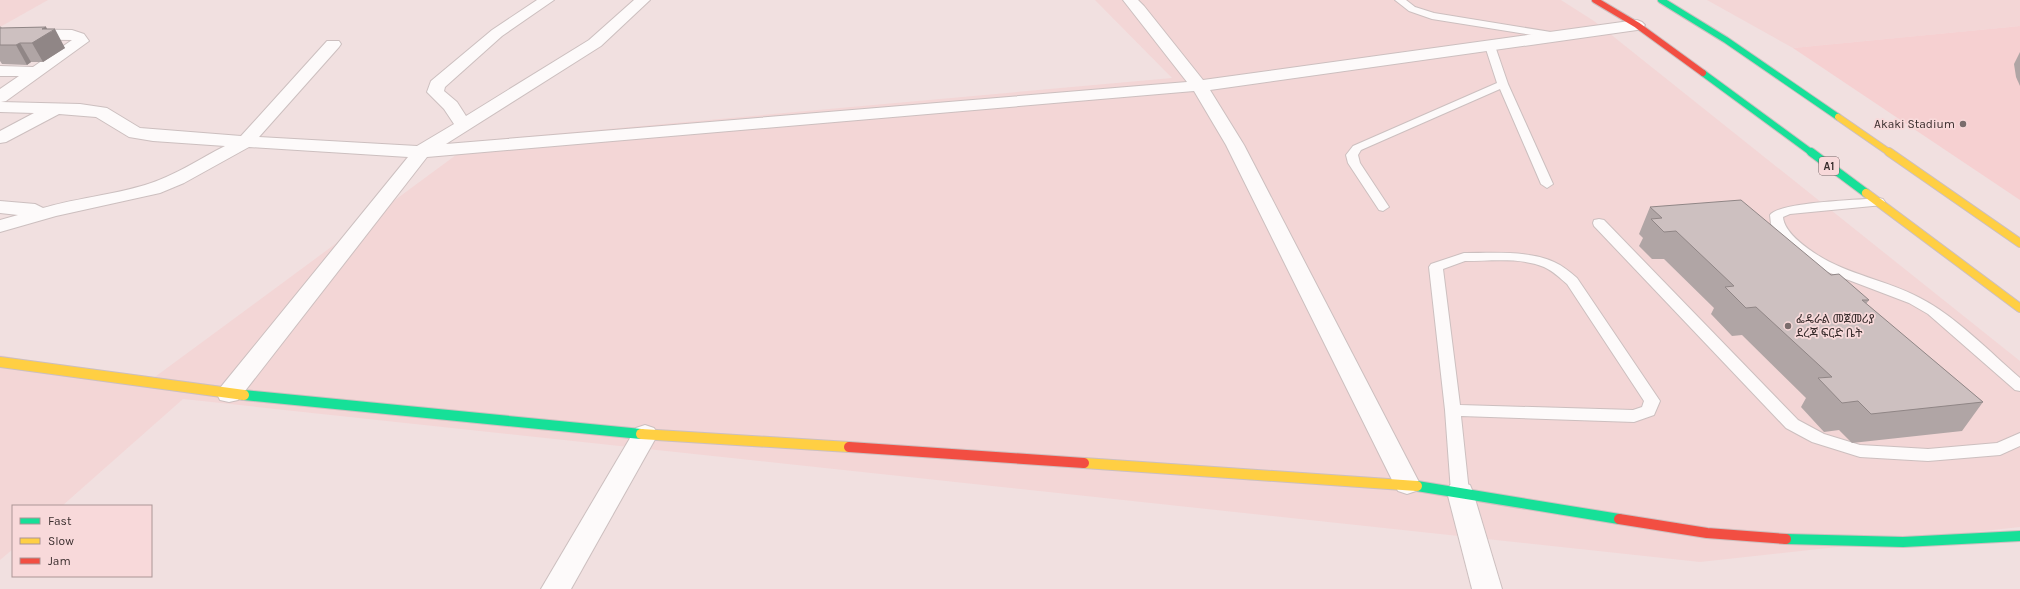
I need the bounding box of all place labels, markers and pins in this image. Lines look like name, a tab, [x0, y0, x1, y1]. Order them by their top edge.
place label: Akaki Stadium	[1874, 117, 1955, 131]
marker: Akaki Stadium	[1958, 119, 1968, 129]
place label: ፌዴራል መጀመሪያ ደረጃ ፍርድ ቤት	[1796, 312, 1875, 340]
marker: ፌዴራል መጀመሪያ ደረጃ ፍርድ ቤት	[1783, 321, 1793, 331]

